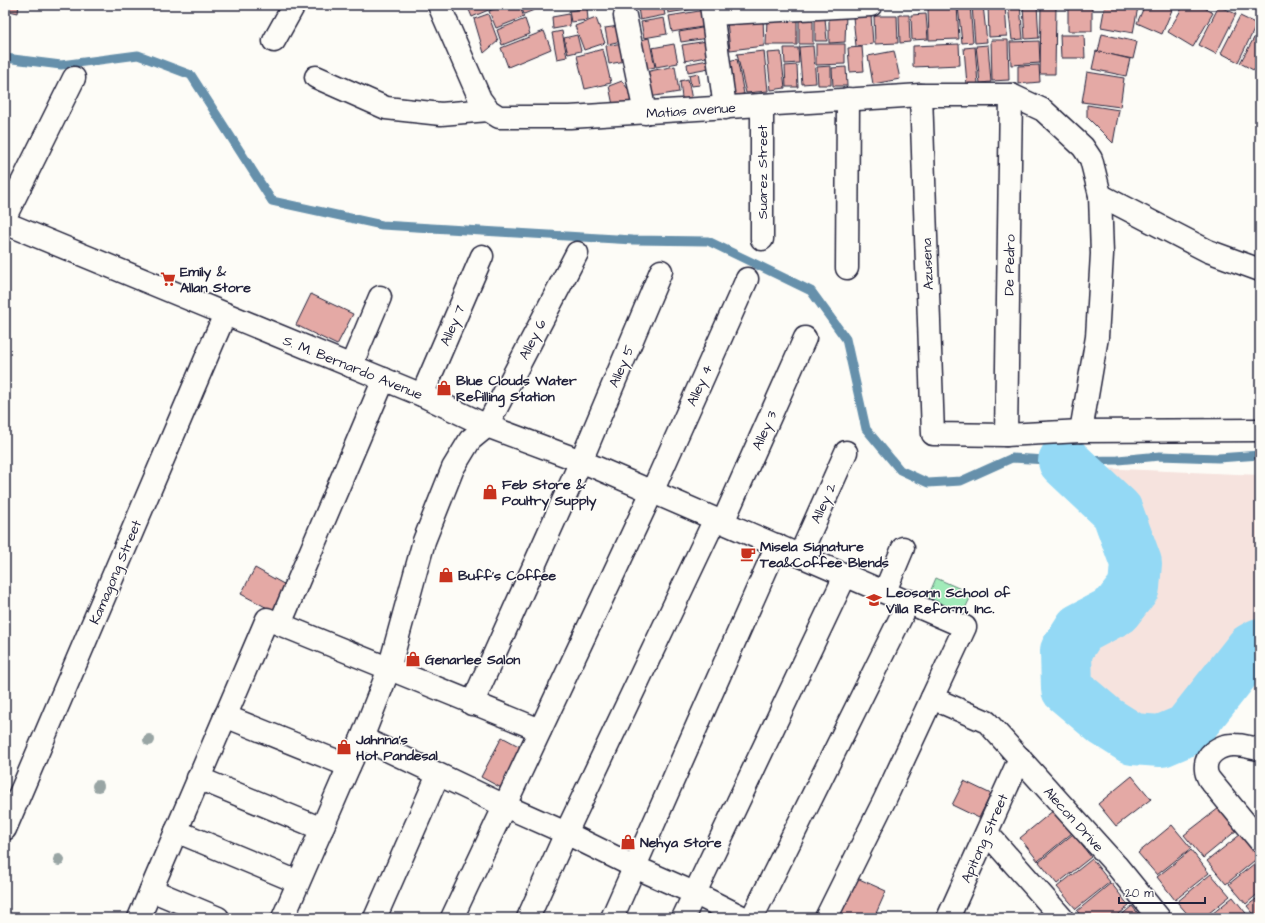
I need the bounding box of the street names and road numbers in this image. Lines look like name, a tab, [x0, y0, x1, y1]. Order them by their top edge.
street label: Matias avenue	[646, 98, 737, 124]
street label: Suarez Street	[753, 125, 773, 219]
street label: De Pedro	[999, 234, 1021, 296]
street label: Azusena	[917, 238, 939, 290]
street label: Alley 7	[435, 301, 471, 349]
street label: Alley 6	[514, 316, 552, 363]
street label: S. M. Bernardo Avenue	[280, 331, 426, 405]
street label: Alley 5	[604, 342, 640, 391]
street label: Alley 4	[682, 361, 718, 409]
street label: Alley 3	[747, 407, 782, 453]
street label: Alley 2	[806, 480, 842, 527]
street label: Kamagong Street	[85, 517, 147, 628]
street label: Alecon Drive	[1038, 783, 1108, 857]
street label: Apitong Street	[956, 790, 1014, 886]

